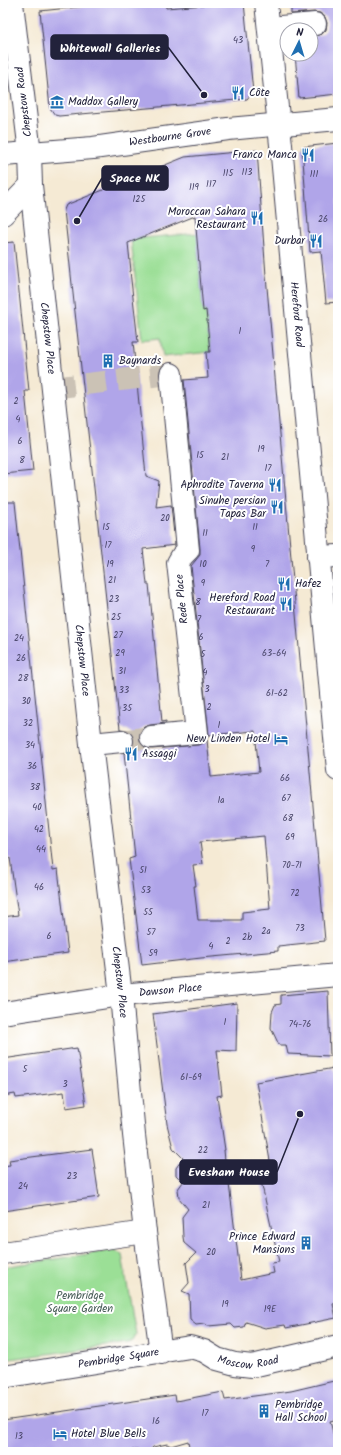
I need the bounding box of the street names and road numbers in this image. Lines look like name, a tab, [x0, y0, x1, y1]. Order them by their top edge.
street label: Chepstow Road	[11, 65, 37, 138]
street label: Westbourne Grove	[128, 122, 212, 152]
street label: Hereford Road	[285, 281, 308, 349]
street label: Chepstow Place	[35, 301, 60, 375]
street label: Rede Place	[170, 573, 194, 625]
street label: Chepstow Place	[69, 623, 95, 697]
street label: Chepstow Place	[106, 945, 132, 1019]
street label: Dawson Place	[138, 979, 203, 1002]
street label: Pembridge Square	[77, 1343, 160, 1374]
street label: Moscow Road	[215, 1351, 281, 1375]

